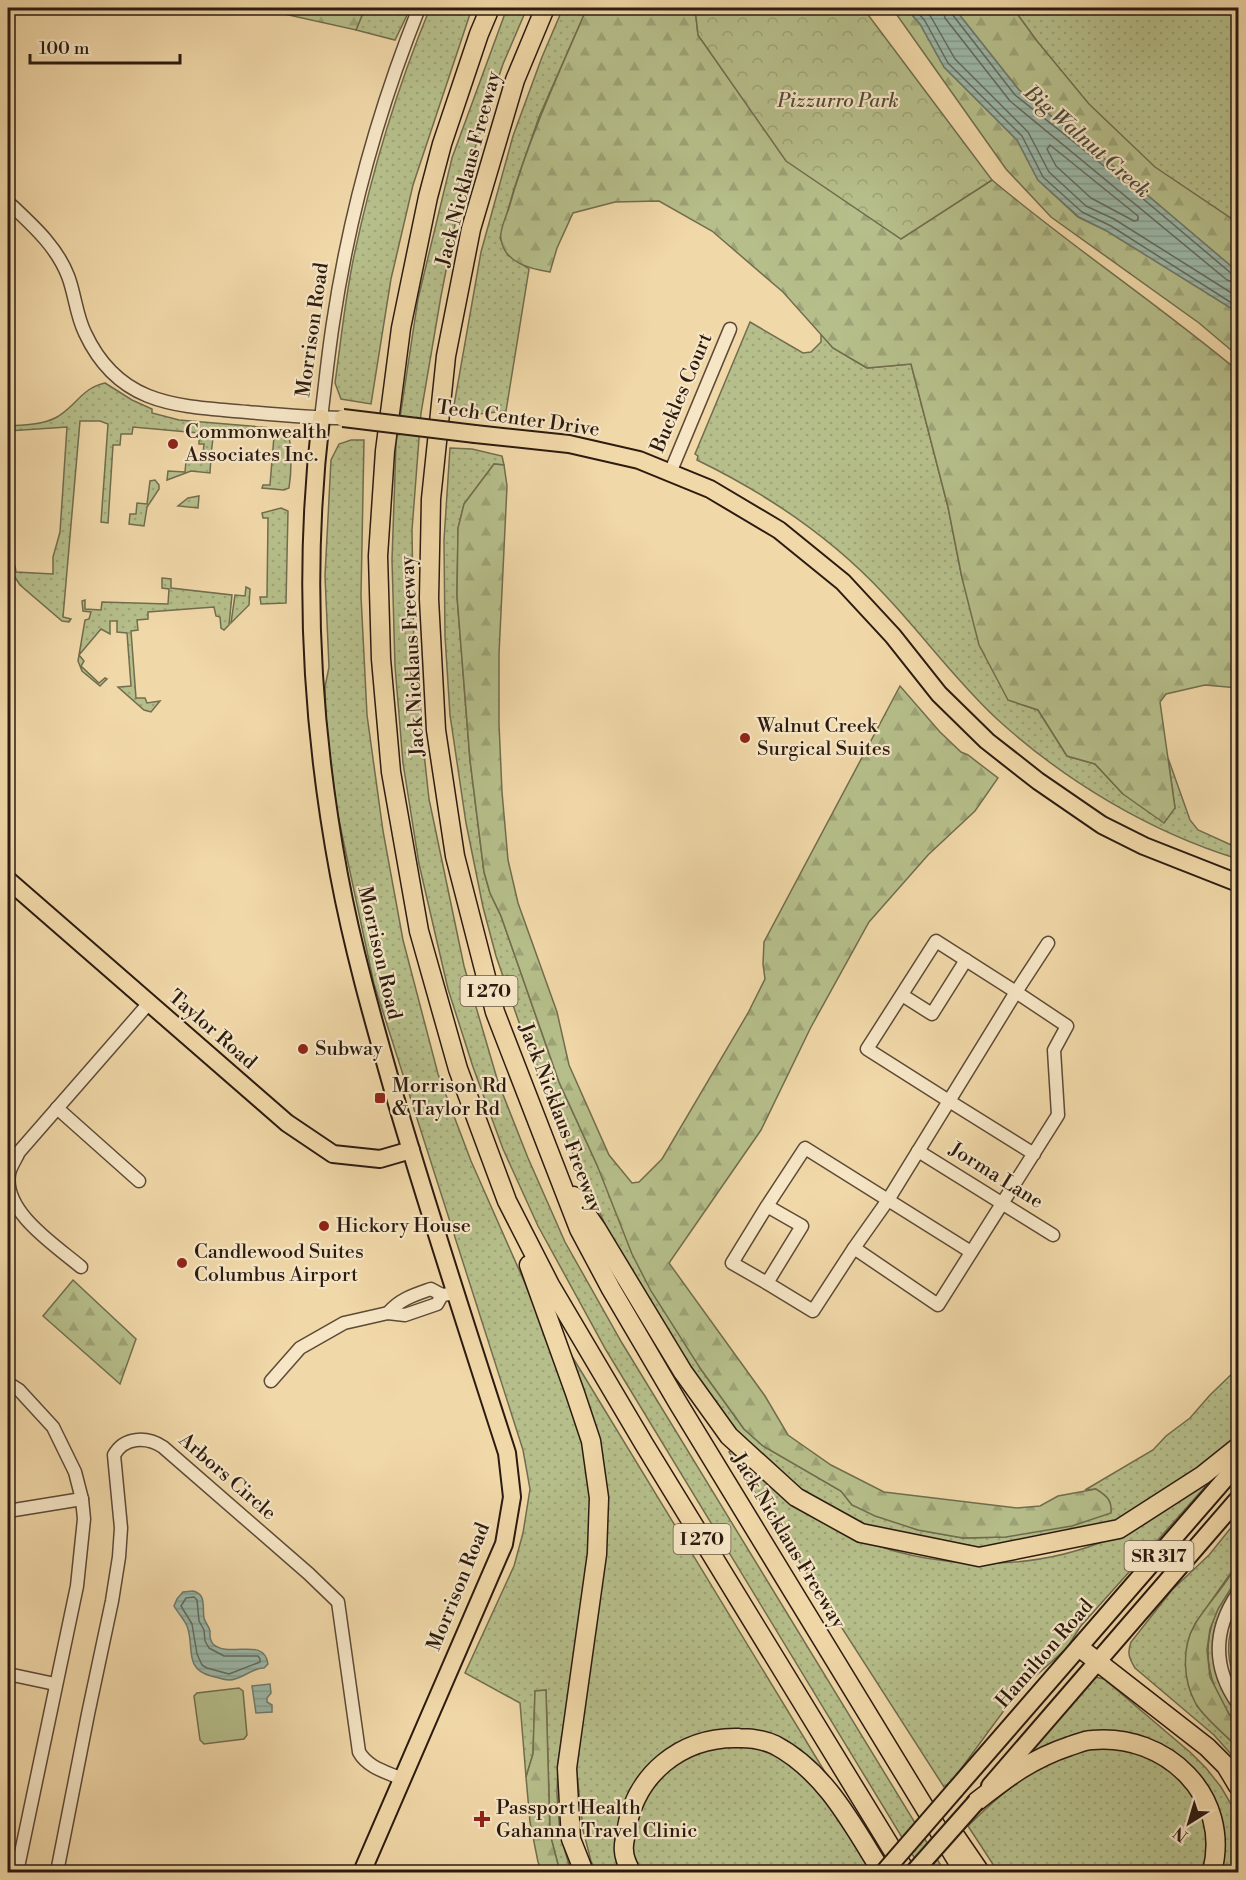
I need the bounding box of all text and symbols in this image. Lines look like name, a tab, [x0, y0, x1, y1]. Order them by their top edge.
scale bar	[30, 27, 180, 65]
text: 100 m	[39, 37, 90, 60]
street label: Jack Nicklaus Freeway	[431, 69, 507, 270]
water label: Big Walnut Creek	[1018, 79, 1156, 204]
park label: Pizzurro Park	[776, 89, 899, 114]
street label: Morrison Road	[291, 260, 335, 399]
street label: Buckles Court	[645, 329, 718, 458]
street label: Tech Center Drive	[435, 395, 601, 443]
place label: Commonwealth Associates Inc.	[184, 420, 327, 468]
marker: Commonwealth Associates Inc.	[166, 437, 180, 451]
street label: Jack Nicklaus Freeway	[395, 555, 431, 758]
place label: Walnut Creek Surgical Suites	[756, 714, 891, 762]
marker: Walnut Creek Surgical Suites	[738, 731, 752, 745]
street label: Morrison Road	[352, 884, 407, 1023]
road number: I 270	[460, 976, 518, 1006]
street label: Taylor Road	[163, 985, 262, 1076]
street label: Jack Nicklaus Freeway	[512, 1019, 608, 1216]
place label: Subway	[315, 1037, 383, 1062]
marker: Subway	[296, 1042, 310, 1056]
place label: Morrison Rd & Taylor Rd	[392, 1074, 507, 1122]
marker: Morrison Rd & Taylor Rd	[373, 1091, 387, 1105]
street label: Jorma Lane	[944, 1137, 1048, 1215]
place label: Hickory House	[336, 1214, 471, 1239]
marker: Hickory House	[317, 1219, 331, 1233]
place label: Candlewood Suites Columbus Airport	[194, 1240, 364, 1288]
marker: Candlewood Suites Columbus Airport	[175, 1256, 189, 1270]
street label: Arbors Circle	[172, 1427, 281, 1526]
street label: Jack Nicklaus Freeway	[725, 1448, 851, 1634]
street label: Morrison Road	[422, 1519, 496, 1655]
road number: I 270	[674, 1524, 730, 1554]
road number: SR 317	[1124, 1541, 1194, 1571]
street label: Hamilton Road	[991, 1594, 1100, 1714]
north arrow	[1159, 1793, 1219, 1853]
place label: Passport Health Gahanna Travel Clinic	[496, 1796, 697, 1844]
marker: Passport Health Gahanna Travel Clinic	[473, 1810, 491, 1828]
text: N	[1169, 1822, 1192, 1846]

